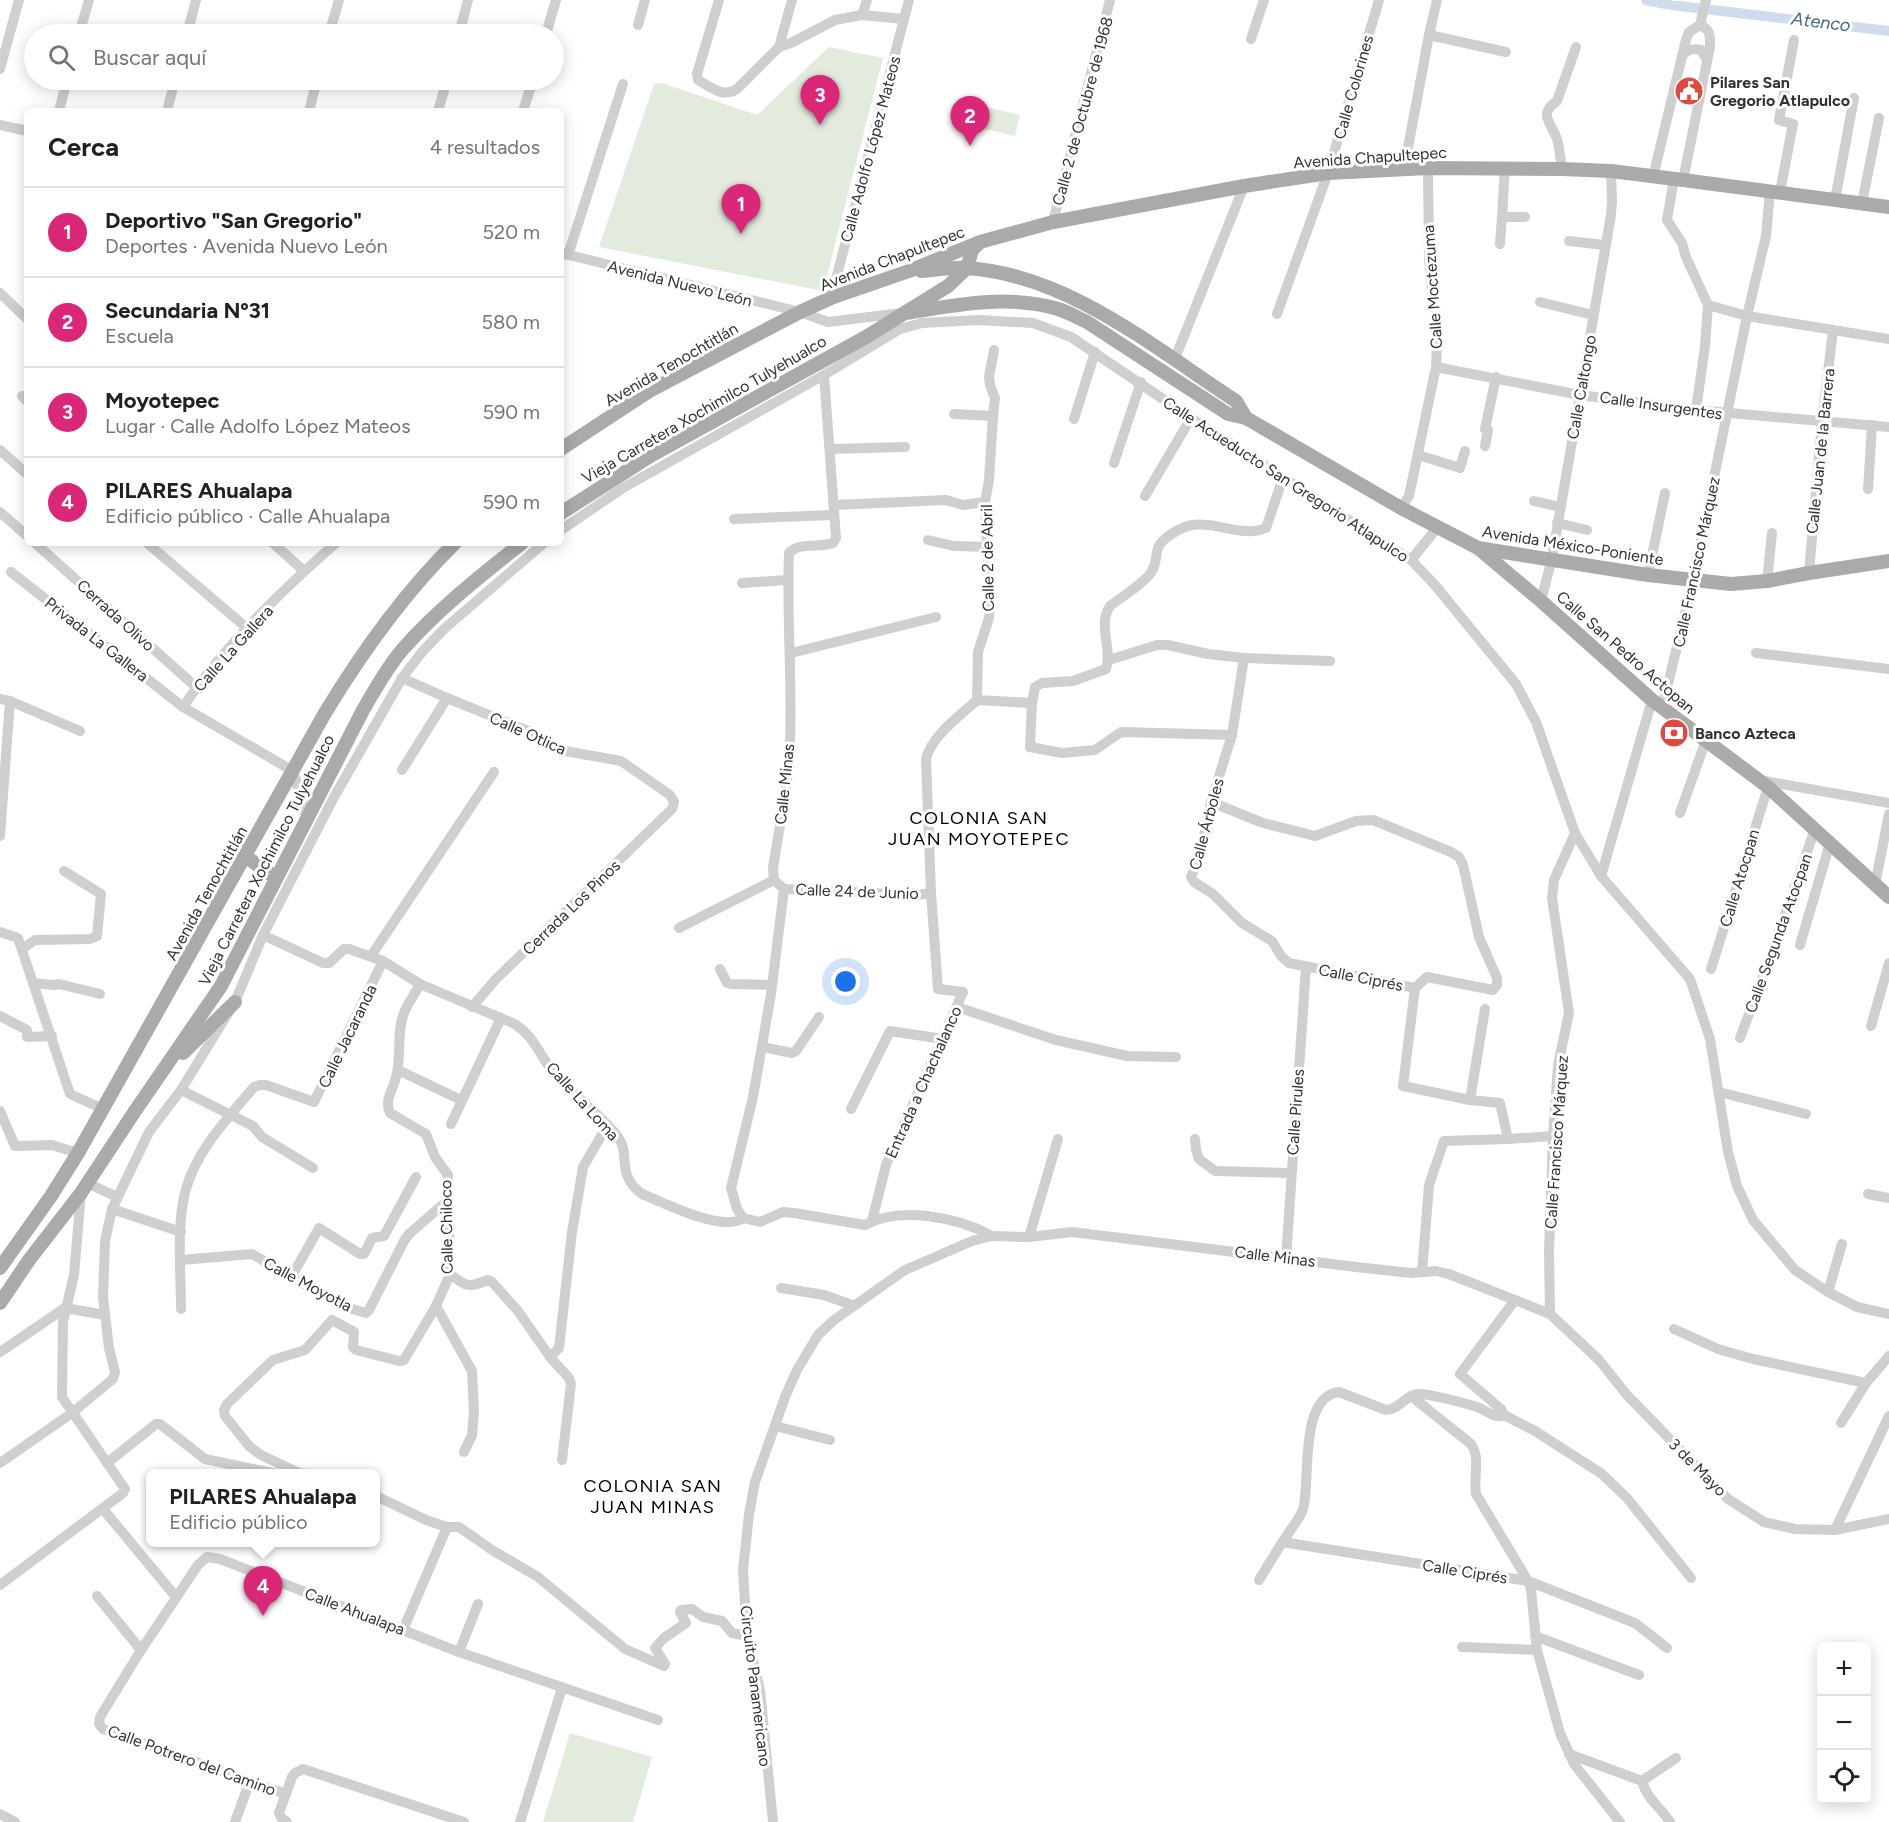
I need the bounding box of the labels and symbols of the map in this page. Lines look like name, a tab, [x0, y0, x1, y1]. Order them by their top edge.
water label: Atenco	[1789, 7, 1852, 37]
street label: Calle 2 de Octubre de 1968	[1048, 15, 1117, 208]
street label: Calle Colorines	[1330, 33, 1377, 141]
street label: Calle Adolfo López Mateos	[836, 54, 905, 244]
place label: Pilares San Gregorio Atlapulco	[1710, 73, 1850, 110]
public building icon: Pilares San Gregorio Atlapulco	[1673, 75, 1705, 107]
pin: 3	[800, 76, 840, 125]
pin: 2	[950, 96, 990, 146]
street label: Avenida Chapultepec	[1293, 143, 1448, 172]
pin: 1	[722, 184, 760, 234]
street label: Avenida Chapultepec	[817, 222, 968, 295]
street label: Calle Moctezuma	[1419, 224, 1446, 350]
street label: Avenida Nuevo León	[606, 256, 754, 311]
street label: Avenida Tenochtitlán	[601, 319, 741, 410]
street label: Vieja Carretera Xochimilco Tulyehualco	[579, 331, 830, 487]
street label: Calle Caltongo	[1563, 333, 1600, 441]
street label: Calle Juan de la Barrera	[1802, 367, 1839, 535]
street label: Calle Insurgentes	[1598, 387, 1724, 424]
street label: Calle Acueducto San Gregorio Atlapulco	[1159, 393, 1412, 566]
street label: Calle Francisco Márquez	[1669, 475, 1724, 649]
street label: Calle 2 de Abril	[977, 504, 998, 612]
street label: Avenida México-Poniente	[1481, 522, 1665, 569]
street label: Cerrada Olivo	[73, 576, 158, 655]
street label: Calle San Pedro Actopan	[1553, 587, 1699, 718]
street label: Privada La Gallera	[41, 593, 152, 686]
street label: Calle La Gallera	[190, 601, 277, 695]
street label: Calle Otlica	[487, 708, 569, 759]
bank icon: Banco Azteca	[1658, 717, 1690, 749]
place label: Banco Azteca	[1695, 724, 1796, 743]
street label: Vieja Carretera Xochimilco Tulyehualco	[195, 732, 338, 989]
street label: Calle Minas	[771, 743, 798, 825]
street label: Calle Árboles	[1185, 776, 1228, 872]
district label: COLONIA SAN JUAN MOYOTEPEC	[888, 807, 1070, 850]
street label: Avenida Tenochtitlán	[162, 823, 251, 964]
street label: Calle Atocpan	[1716, 827, 1763, 929]
street label: Calle Segunda Atocpan	[1741, 851, 1816, 1015]
street label: Cerrada Los Pinos	[519, 856, 624, 959]
street label: Calle 24 de Junio	[795, 880, 919, 903]
street label: Calle Ciprés	[1317, 960, 1405, 995]
your location	[831, 967, 860, 996]
street label: Calle Jacaranda	[314, 981, 381, 1091]
street label: Entrada a Chachalanco	[881, 1003, 966, 1161]
street label: Calle Francisco Márquez	[1541, 1054, 1572, 1230]
street label: Calle La Loma	[542, 1058, 623, 1145]
street label: Calle Pirules	[1283, 1068, 1308, 1156]
street label: Calle Chiloco	[436, 1180, 457, 1274]
street label: Calle Minas	[1233, 1242, 1316, 1271]
street label: Calle Moyotla	[260, 1253, 355, 1316]
street label: 3 de Mayo	[1665, 1435, 1730, 1500]
district label: COLONIA SAN JUAN MINAS	[583, 1475, 723, 1518]
street label: Calle Ciprés	[1421, 1555, 1509, 1588]
pin: 4	[244, 1566, 282, 1616]
street label: Calle Ahualapa	[302, 1584, 408, 1639]
street label: Circuito Panamericano	[736, 1604, 775, 1768]
street label: Calle Potrero del Camino	[105, 1721, 278, 1800]

